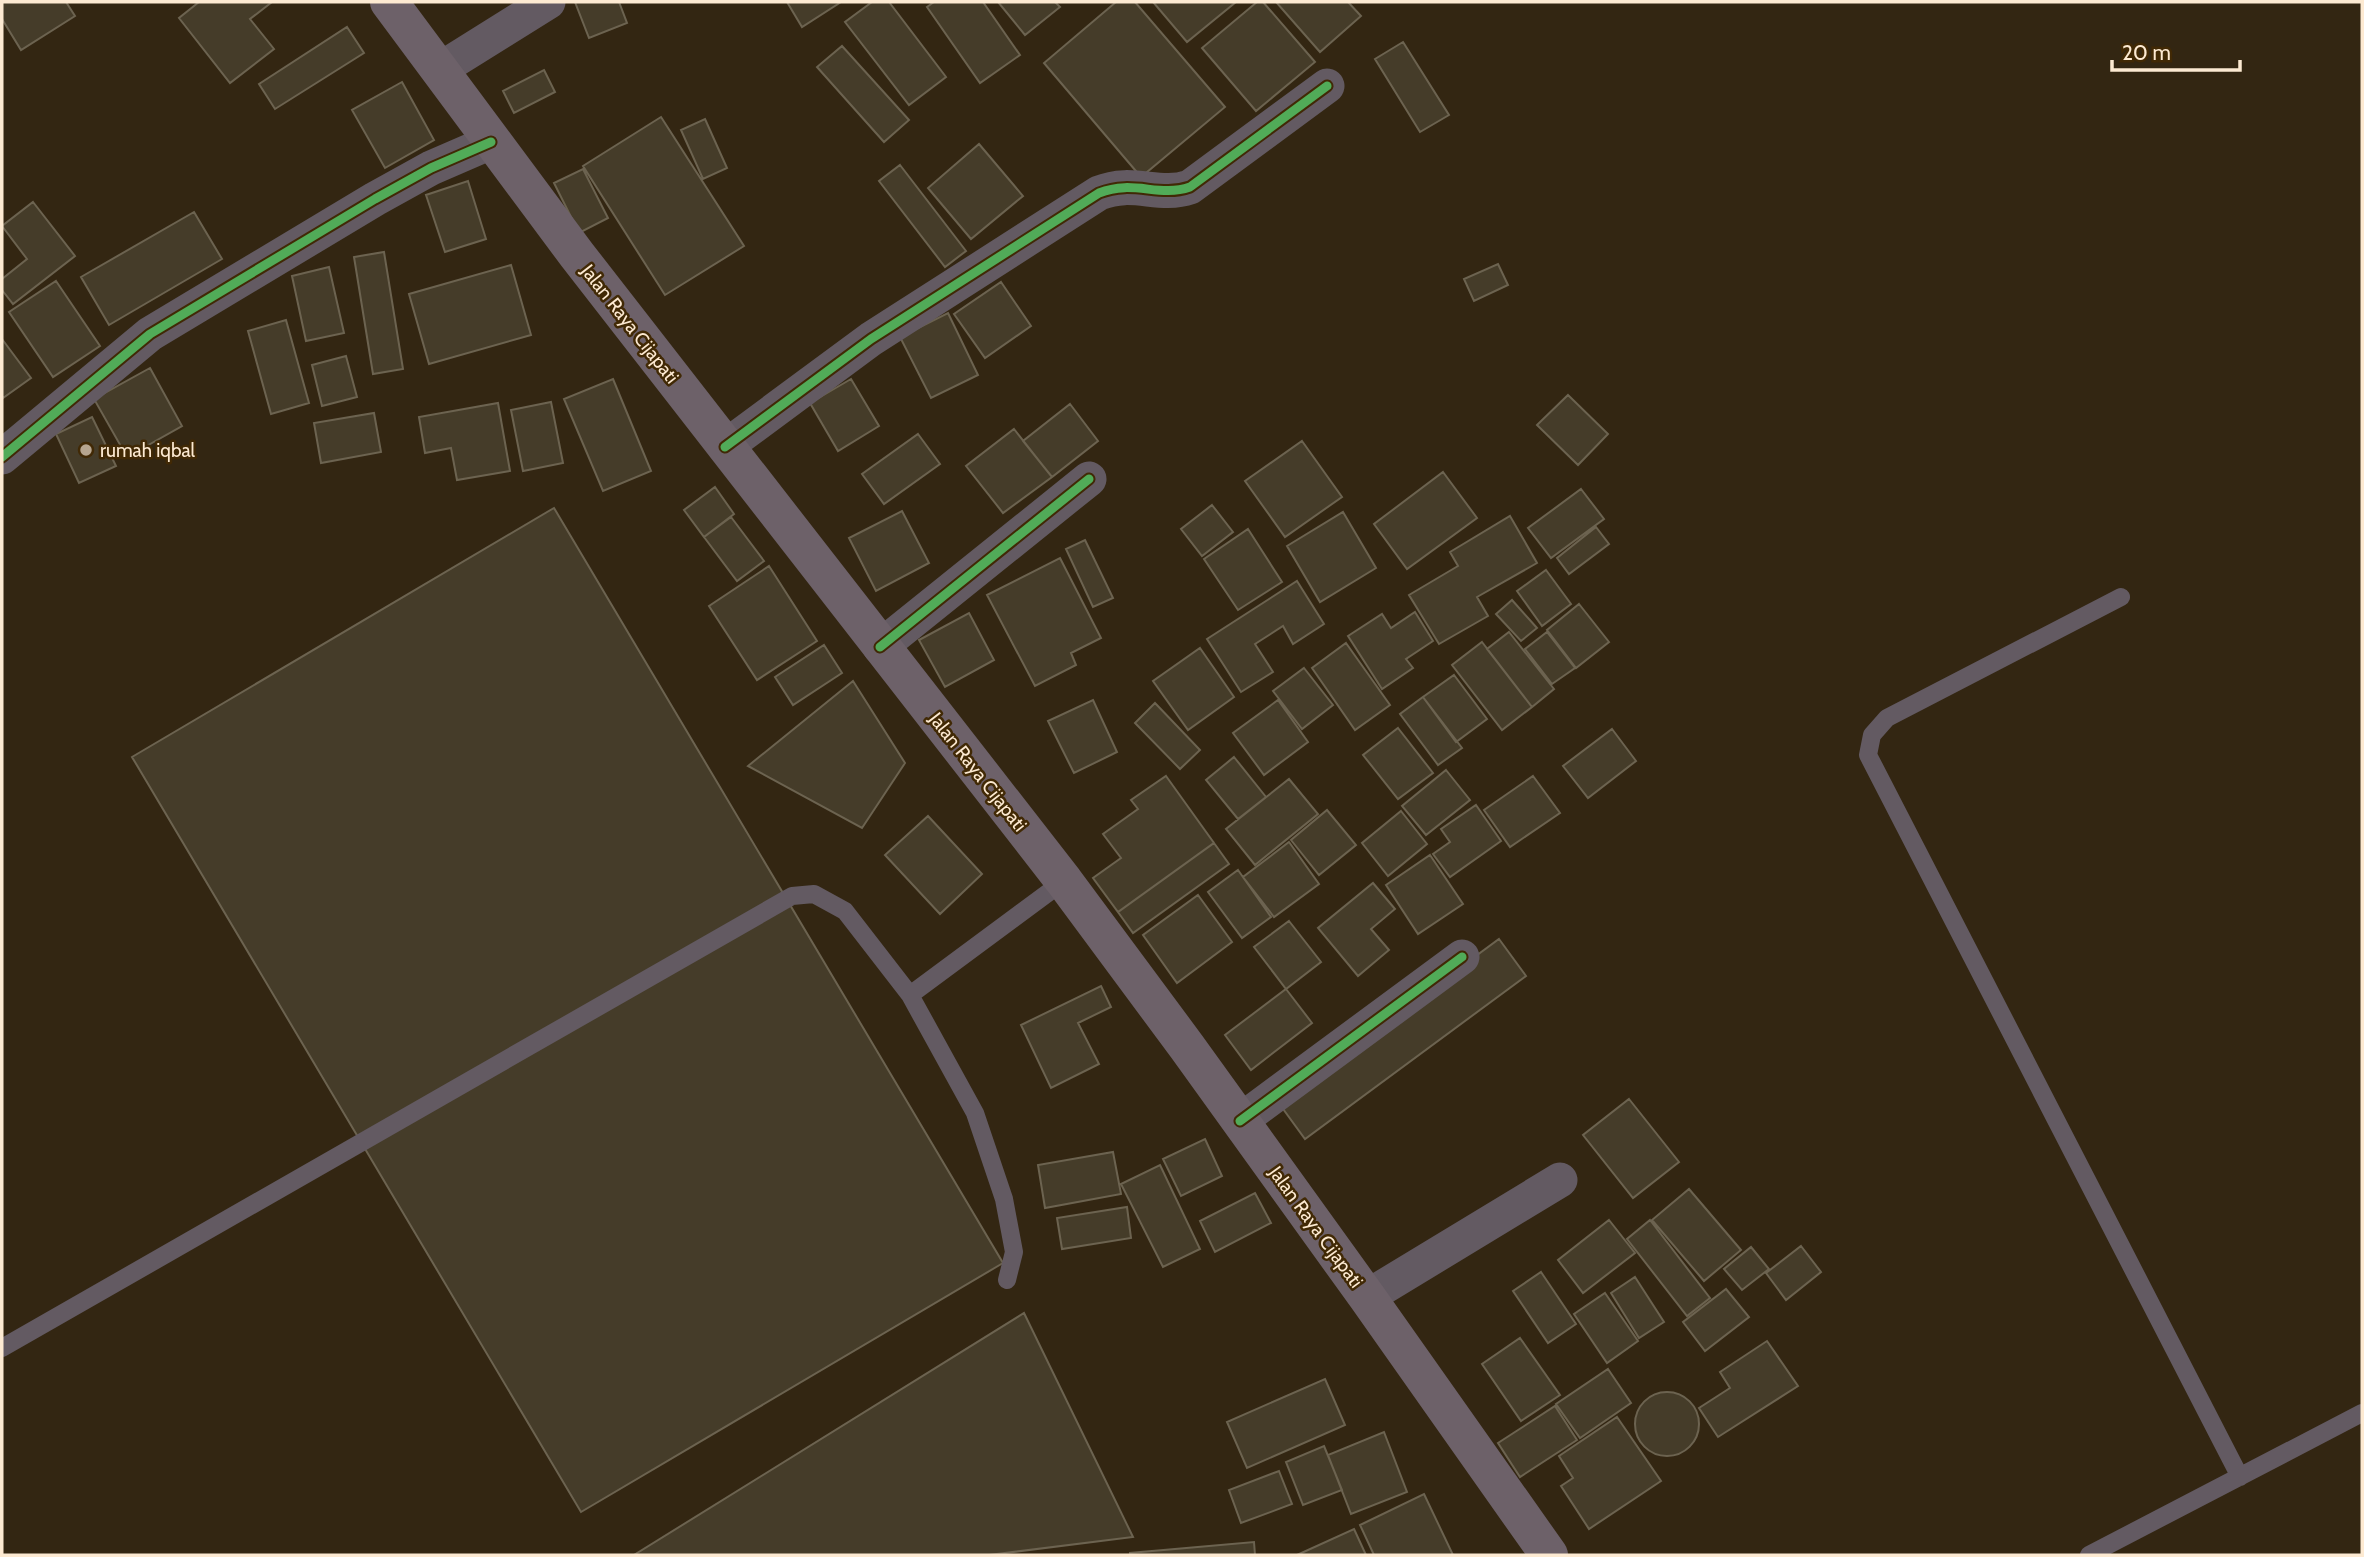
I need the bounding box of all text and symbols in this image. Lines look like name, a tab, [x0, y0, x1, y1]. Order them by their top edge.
scale bar	[2112, 28, 2240, 72]
text: 20 m	[2122, 40, 2171, 65]
street label: Jalan Raya Cijapati	[576, 259, 684, 388]
place label: rumah iqbal	[100, 439, 196, 462]
marker: rumah iqbal	[78, 442, 94, 458]
street label: Jalan Raya Cijapati	[924, 707, 1032, 836]
street label: Jalan Raya Cijapati	[1264, 1161, 1368, 1292]

